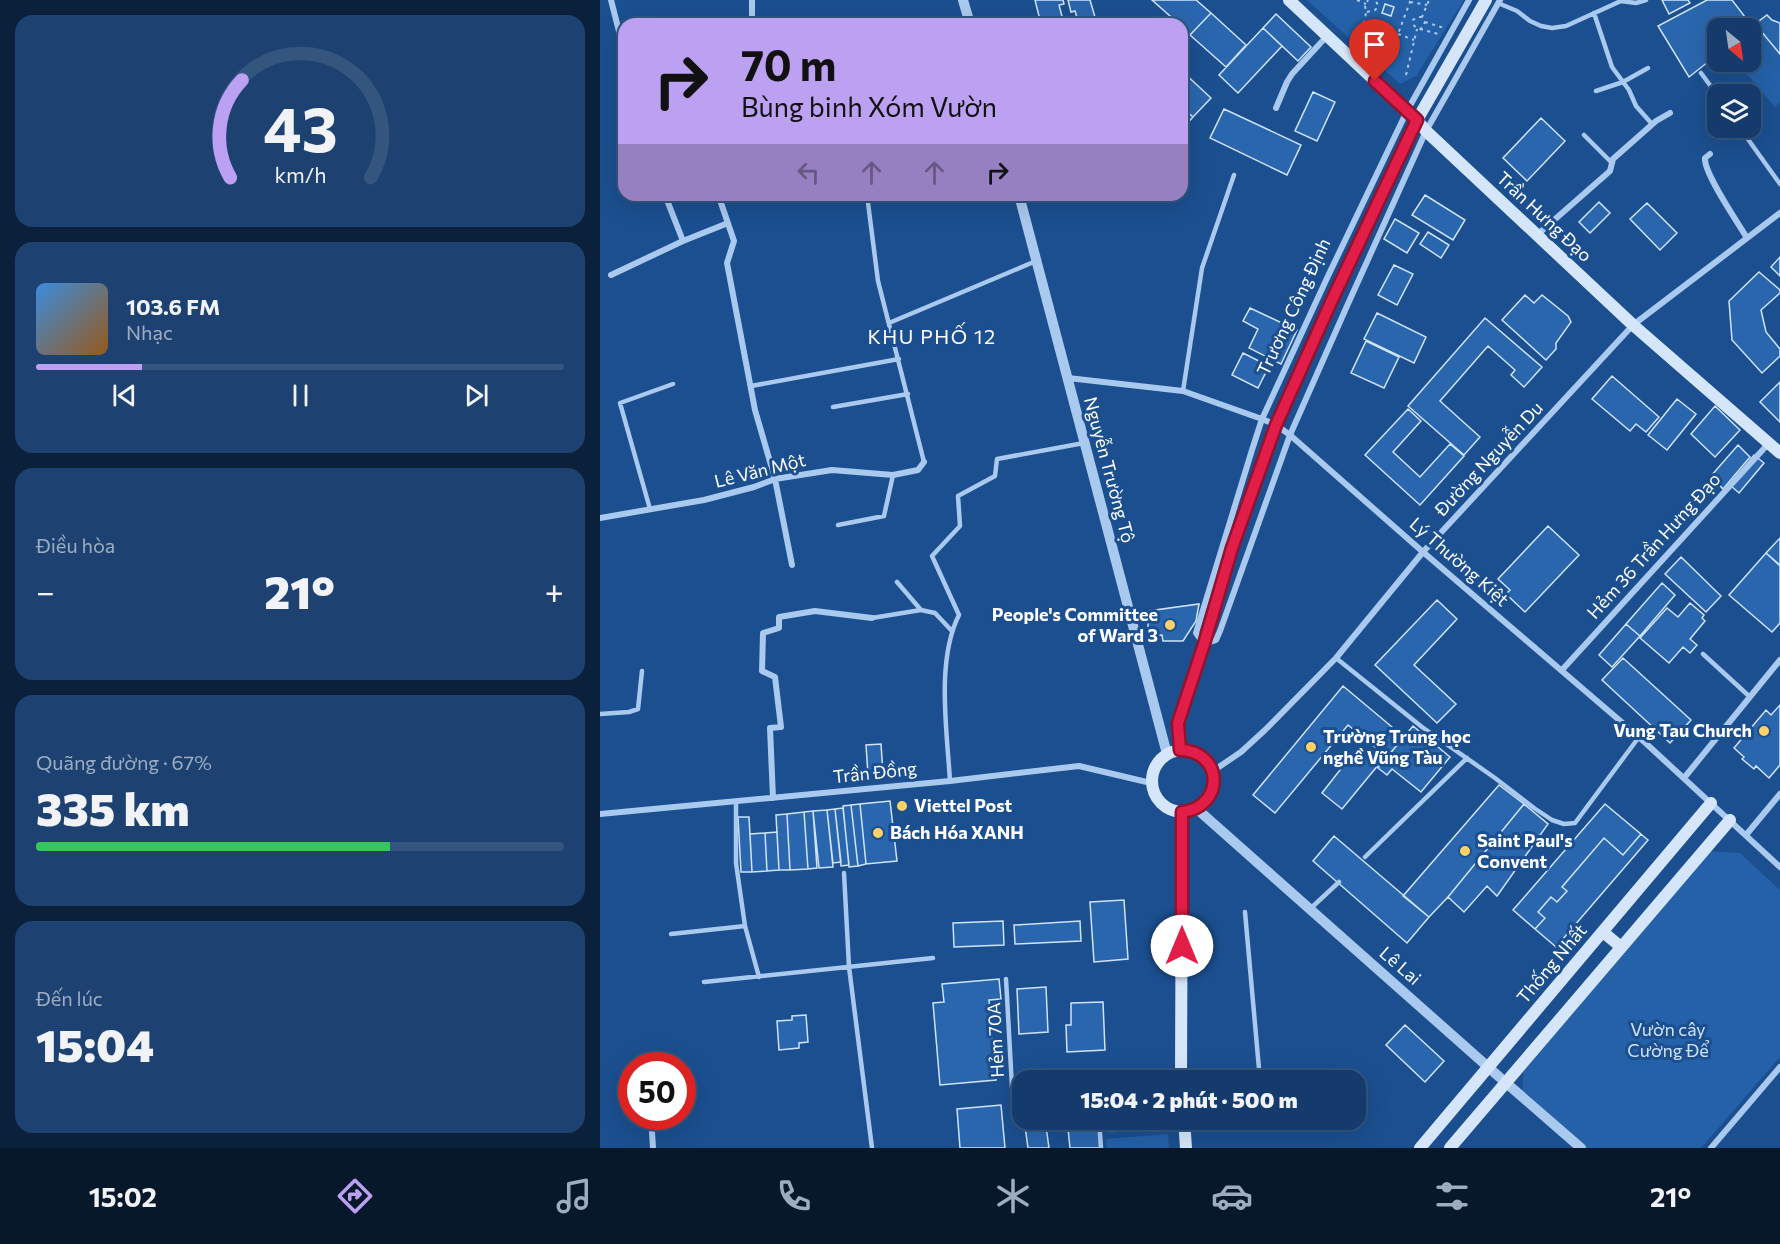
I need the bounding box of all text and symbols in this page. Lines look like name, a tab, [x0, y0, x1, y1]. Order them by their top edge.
north arrow	[1707, 18, 1761, 72]
map controls	[1707, 18, 1761, 138]
pin	[1349, 19, 1400, 81]
icon: arrive	[1358, 28, 1391, 61]
text: 70 m	[741, 38, 836, 90]
icon: right	[642, 42, 720, 120]
button: layers	[1707, 84, 1761, 138]
text: 43	[263, 89, 337, 165]
text: Bùng binh Xóm Vườn	[741, 90, 997, 123]
icon: left	[792, 156, 825, 189]
icon: ahead	[855, 156, 888, 189]
icon: ahead	[918, 156, 951, 189]
icon: right	[981, 156, 1014, 189]
text: km/h	[274, 161, 326, 187]
street label: Trần Hưng Đạo	[1493, 167, 1597, 266]
street label: Trương Công Định	[1252, 235, 1334, 379]
text: 103.6 FM	[126, 293, 220, 320]
text: Nhạc	[126, 320, 173, 344]
district label: KHU PHỐ 12	[867, 322, 997, 348]
icon: previous	[108, 379, 141, 412]
icon: pause	[284, 379, 317, 412]
icon: next	[460, 379, 493, 412]
street label: Nguyễn Trường Tộ	[1080, 394, 1140, 545]
street label: Đường Nguyễn Du	[1429, 397, 1547, 521]
street label: Lê Văn Một	[712, 448, 808, 492]
street label: Hẻm 36 Trần Hưng Đạo	[1582, 468, 1725, 623]
street label: Lý Thường Kiệt	[1406, 512, 1514, 610]
text: Điều hòa	[36, 533, 115, 557]
text: 21°	[264, 563, 335, 618]
text: −	[36, 570, 55, 611]
text: +	[545, 570, 564, 611]
place label: People's Committee of Ward 3	[992, 603, 1158, 646]
marker: People's Committee of Ward 3	[1163, 618, 1177, 632]
place label: Vung Tau Church	[1613, 719, 1752, 741]
marker: Vung Tau Church	[1757, 724, 1771, 738]
place label: Trường Trung học nghề Vũng Tàu	[1323, 725, 1471, 768]
marker: Trường Trung học nghề Vũng Tàu	[1304, 740, 1318, 754]
text: Quãng đường · 67%	[36, 750, 212, 774]
street label: Trần Đồng	[832, 757, 918, 787]
text: 335 km	[36, 780, 190, 835]
place label: Viettel Post	[914, 794, 1012, 816]
marker: Viettel Post	[895, 799, 909, 813]
place label: Bách Hóa XANH	[890, 821, 1024, 843]
marker: Bách Hóa XANH	[871, 826, 885, 840]
place label: Saint Paul's Convent	[1477, 829, 1573, 872]
marker: Saint Paul's Convent	[1458, 844, 1472, 858]
position arrow	[1150, 914, 1214, 978]
street label: Thống Nhất	[1512, 919, 1591, 1007]
street label: Lê Lai	[1375, 941, 1426, 989]
text: Đến lúc	[36, 986, 103, 1010]
street label: Hẻm 70A	[982, 1002, 1008, 1078]
text: 15:04	[36, 1016, 154, 1071]
park label: Vườn cây Cường Để	[1627, 1018, 1709, 1061]
speed limit sign: 50	[618, 1052, 696, 1130]
text: 15:04 · 2 phút · 500 m	[1080, 1086, 1298, 1113]
icon: directions	[334, 1175, 376, 1217]
icon: music	[553, 1175, 595, 1217]
icon: phone	[773, 1175, 815, 1217]
icon: climate	[992, 1175, 1034, 1217]
icon: car	[1211, 1175, 1253, 1217]
icon: filters	[1431, 1175, 1473, 1217]
text: 15:02	[89, 1180, 157, 1213]
text: 21°	[1650, 1180, 1691, 1213]

